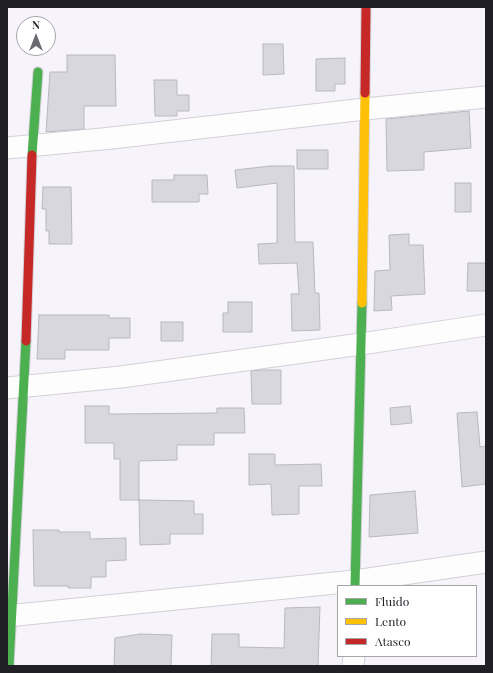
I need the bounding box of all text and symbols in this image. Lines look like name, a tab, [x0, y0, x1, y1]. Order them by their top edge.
north arrow	[16, 16, 56, 56]
text: N	[32, 17, 40, 32]
legend	[337, 585, 477, 657]
text: Fluido	[375, 593, 409, 609]
text: Lento	[375, 613, 406, 629]
text: Atasco	[375, 633, 411, 649]

